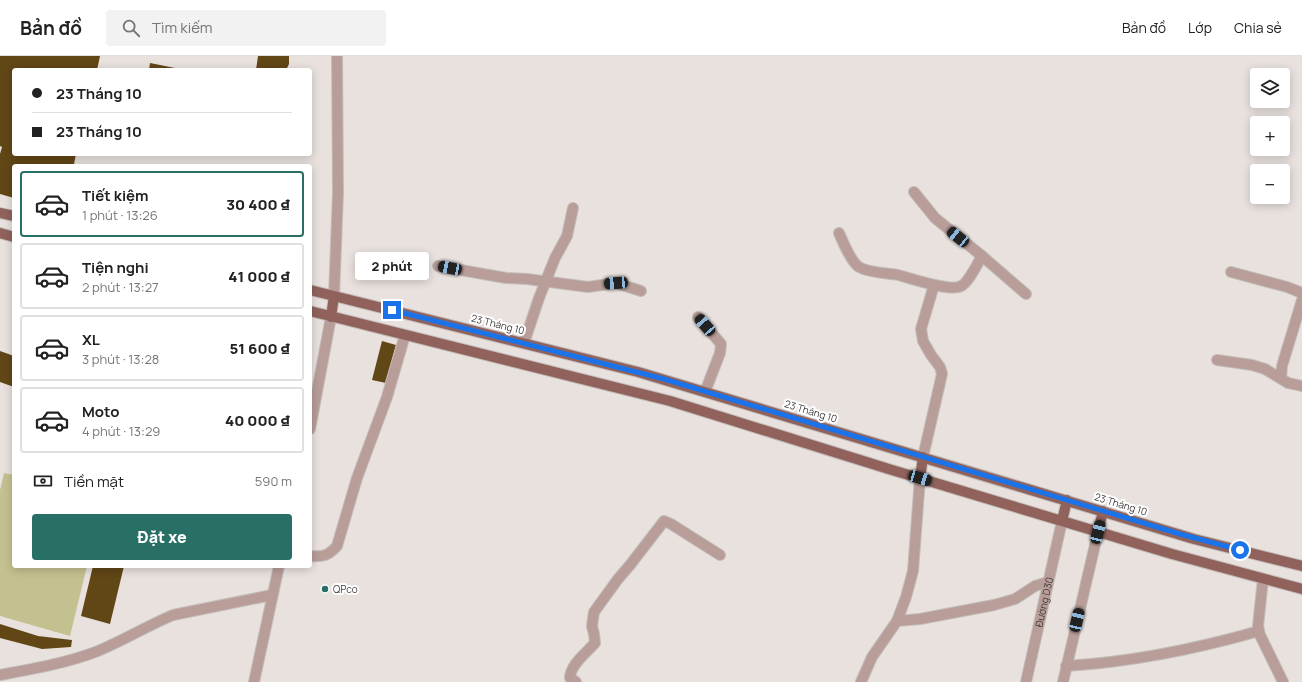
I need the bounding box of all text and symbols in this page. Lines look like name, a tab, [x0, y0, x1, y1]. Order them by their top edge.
search box	[106, 10, 386, 46]
text: Bản đồ	[20, 15, 82, 41]
icon: search	[120, 17, 142, 39]
text: Tìm kiếm	[152, 17, 212, 38]
text: Bản đồ	[1122, 18, 1166, 37]
text: Lớp	[1188, 18, 1212, 37]
text: Chia sẻ	[1234, 18, 1282, 37]
map controls	[1250, 68, 1290, 204]
button: layers	[1250, 68, 1290, 108]
text: 23 Tháng 10	[56, 83, 142, 104]
button: +	[1250, 116, 1290, 156]
text: 23 Tháng 10	[56, 121, 142, 142]
button: −	[1250, 164, 1290, 204]
text: Tiết kiệm	[82, 185, 148, 206]
icon: car	[34, 186, 70, 222]
text: 30 400 ₫	[226, 194, 290, 215]
text: 1 phút · 13:26	[82, 206, 158, 224]
car	[945, 225, 971, 249]
callout: 2 phút	[355, 252, 429, 280]
text: Tiện nghi	[82, 257, 149, 278]
text: 2 phút	[372, 257, 412, 275]
icon: car	[34, 258, 70, 294]
car	[437, 260, 463, 276]
text: 41 000 ₫	[228, 266, 290, 287]
car	[604, 276, 628, 290]
text: 2 phút · 13:27	[82, 278, 159, 296]
route end	[383, 301, 401, 319]
street label: 23 Tháng 10	[470, 311, 526, 337]
car	[693, 312, 717, 338]
text: XL	[82, 329, 100, 350]
icon: car	[34, 330, 70, 366]
text: 51 600 ₫	[229, 338, 290, 359]
text: 3 phút · 13:28	[82, 350, 159, 368]
street label: 23 Tháng 10	[783, 396, 839, 426]
text: Moto	[82, 401, 119, 422]
icon: car	[34, 402, 70, 438]
text: 40 000 ₫	[225, 410, 290, 431]
text: 4 phút · 13:29	[82, 422, 160, 440]
car	[907, 469, 933, 487]
icon: cash	[32, 470, 54, 492]
text: Tiền mặt	[64, 471, 124, 492]
text: 590 m	[255, 472, 292, 490]
street label: 23 Tháng 10	[1093, 489, 1149, 519]
button: Đặt xe	[32, 514, 292, 560]
car	[1089, 519, 1107, 545]
route start	[1231, 541, 1249, 559]
street label: Đường D30	[1032, 576, 1056, 628]
place label: QPco	[333, 582, 358, 596]
marker: QPco	[320, 584, 330, 594]
car	[1068, 607, 1086, 633]

